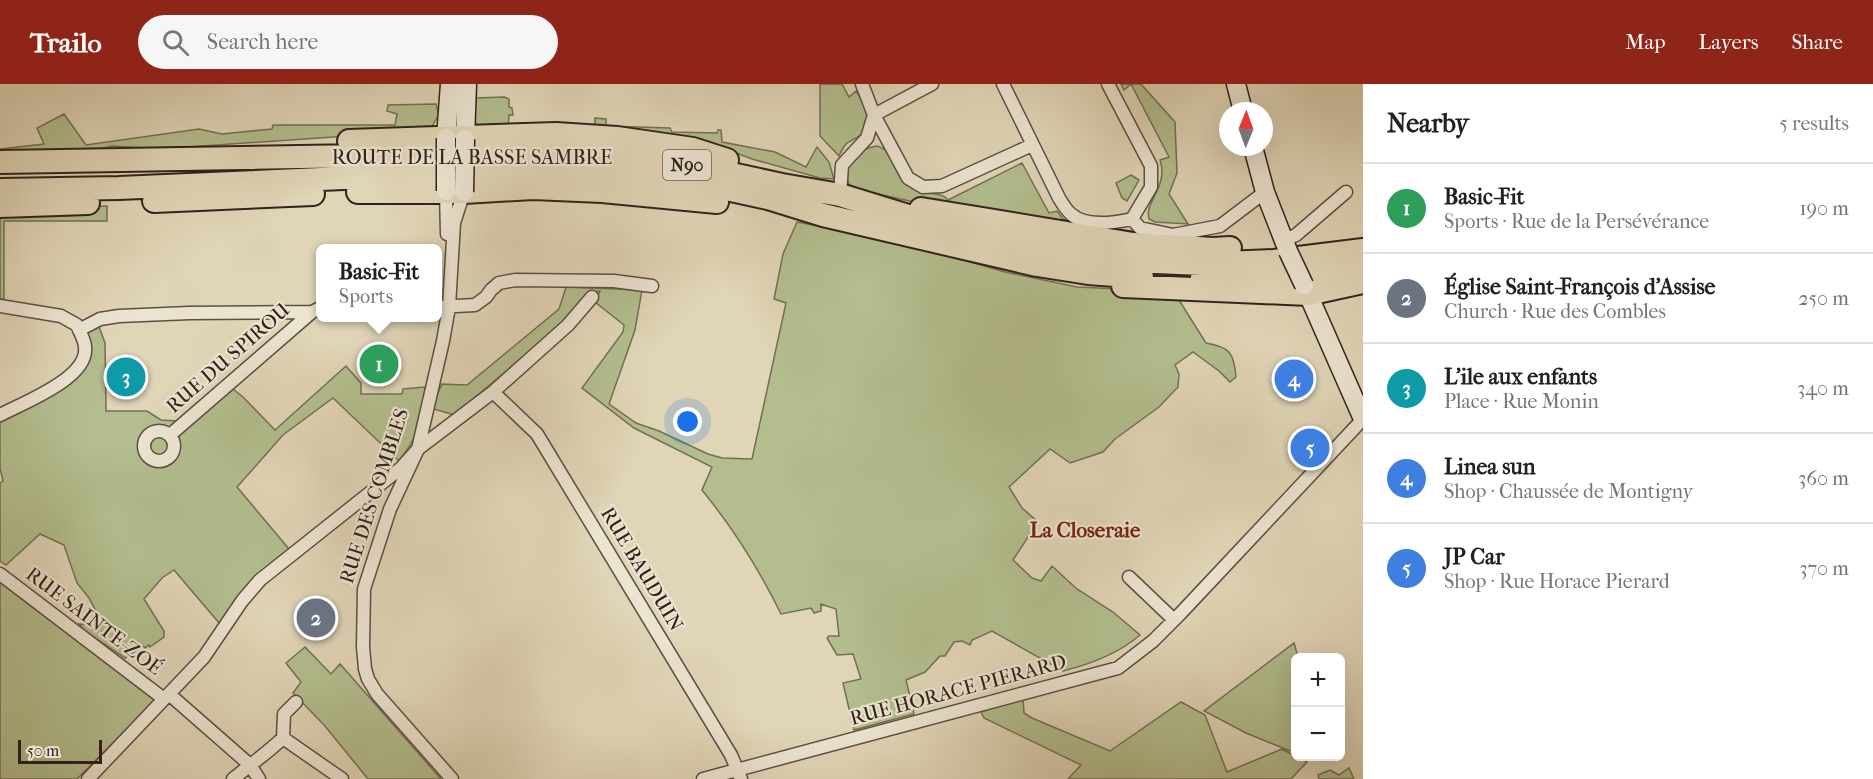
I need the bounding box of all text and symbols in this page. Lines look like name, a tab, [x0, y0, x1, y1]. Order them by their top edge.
search box	[138, 15, 558, 69]
text: Trailo	[30, 26, 102, 59]
icon: search	[159, 26, 192, 59]
text: Search here	[207, 29, 318, 55]
text: Map	[1625, 30, 1666, 54]
text: Layers	[1699, 30, 1758, 54]
text: Share	[1791, 30, 1843, 54]
north arrow	[1219, 102, 1273, 156]
text: Nearby	[1387, 108, 1469, 139]
text: 5 results	[1779, 112, 1849, 135]
street label: ROUTE DE LA BASSE SAMBRE	[332, 146, 612, 169]
road number: N90	[663, 150, 711, 180]
text: Basic-Fit	[1444, 184, 1524, 210]
text: 1	[1403, 197, 1410, 220]
text: 190 m	[1799, 197, 1849, 220]
text: Sports · Rue de la Persévérance	[1444, 210, 1709, 233]
popup	[316, 244, 442, 322]
text: Basic-Fit	[339, 259, 419, 285]
text: Église Saint-François d'Assise	[1444, 274, 1715, 300]
text: Sports	[339, 285, 393, 308]
text: 2	[1401, 287, 1412, 310]
text: 250 m	[1798, 287, 1849, 310]
street label: RUE DU SPIROU	[162, 298, 295, 418]
text: Church · Rue des Combles	[1444, 300, 1666, 323]
pin: 1	[360, 342, 398, 386]
pin: 3	[106, 354, 146, 400]
pin: 4	[1274, 356, 1314, 402]
text: L'ile aux enfants	[1444, 364, 1597, 390]
text: 3	[1402, 377, 1411, 400]
text: 340 m	[1797, 377, 1849, 400]
text: Place · Rue Monin	[1444, 390, 1599, 413]
street label: RUE DES COMBLES	[335, 406, 413, 586]
your location	[673, 407, 702, 436]
pin: 5	[1290, 426, 1330, 470]
text: Linea sun	[1444, 454, 1536, 480]
text: 4	[1401, 467, 1412, 490]
text: 360 m	[1798, 467, 1849, 490]
text: Shop · Chaussée de Montigny	[1444, 480, 1693, 503]
street label: RUE BAUDUIN	[596, 503, 688, 635]
district label: La Closeraie	[1030, 518, 1141, 542]
text: JP Car	[1444, 544, 1505, 570]
text: 5	[1402, 557, 1411, 580]
text: 370 m	[1799, 557, 1849, 580]
street label: RUE SAINTE-ZOÉ	[21, 562, 167, 680]
text: Shop · Rue Horace Pierard	[1444, 570, 1670, 593]
pin: 2	[296, 596, 336, 640]
street label: RUE HORACE PIERARD	[847, 650, 1069, 730]
map controls	[1291, 653, 1345, 761]
button: +	[1291, 653, 1345, 707]
button: −	[1291, 707, 1345, 761]
scale bar	[18, 737, 102, 764]
text: 50 m	[27, 741, 59, 760]

